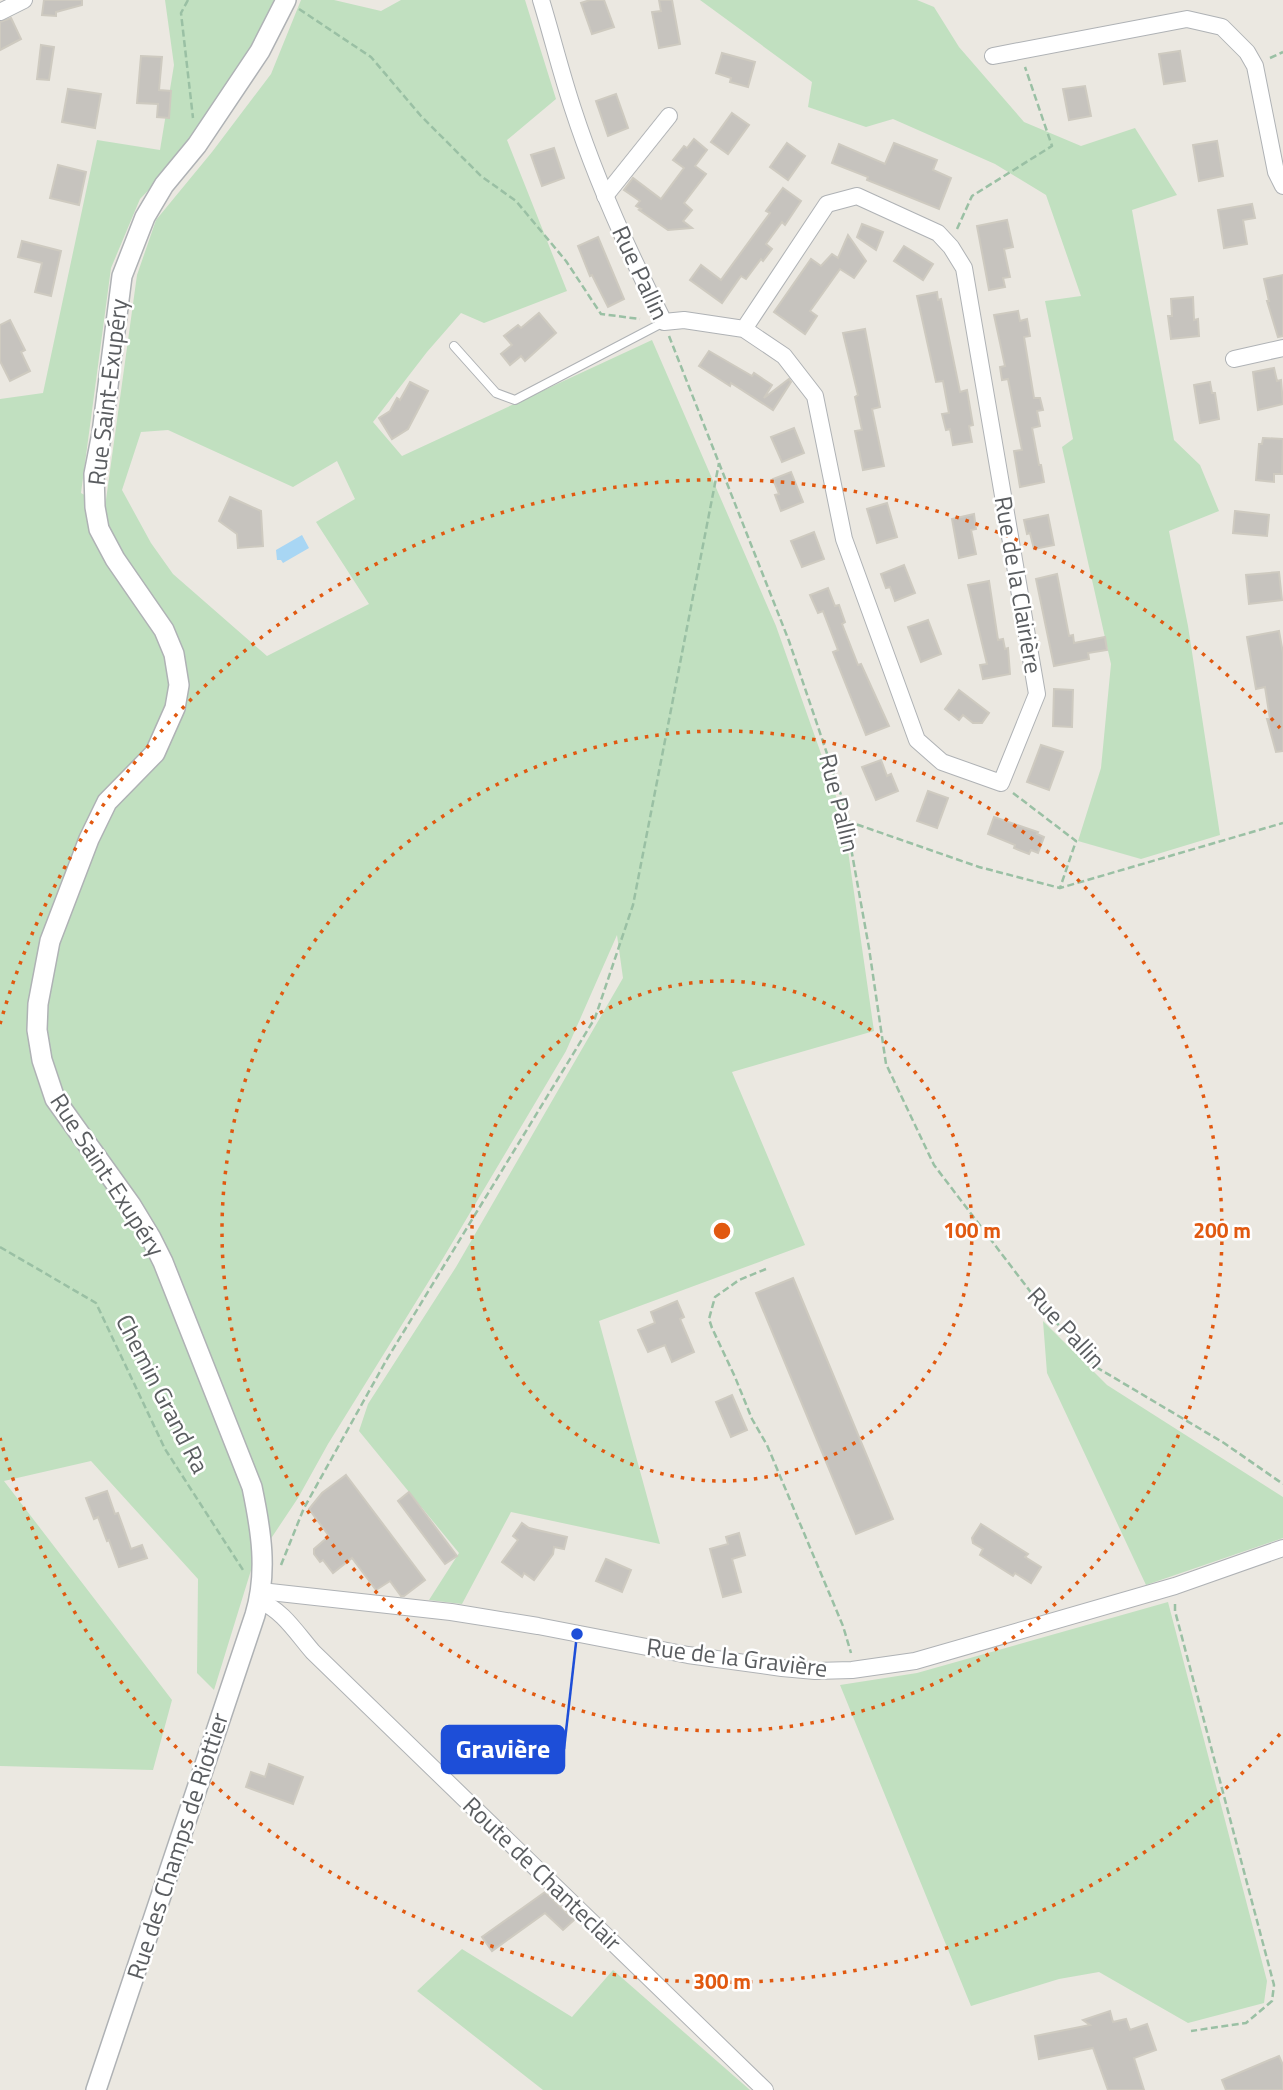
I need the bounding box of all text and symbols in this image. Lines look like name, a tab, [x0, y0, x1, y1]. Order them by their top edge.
street label: Rue Pallin	[603, 220, 678, 326]
street label: Rue Saint-Exupéry	[78, 296, 136, 487]
street label: Rue de la Clairière	[986, 493, 1052, 676]
street label: Rue Pallin	[810, 750, 870, 856]
street label: Rue Saint-Exupéry	[42, 1086, 174, 1263]
text: 100 m	[943, 1214, 1001, 1246]
text: 200 m	[1193, 1214, 1251, 1246]
centre of rings	[710, 1219, 734, 1243]
street label: Rue Pallin	[1019, 1278, 1114, 1376]
street label: Chemin Grand Ra	[107, 1308, 219, 1479]
street label: Rue de la Gravière	[645, 1628, 830, 1686]
street label: Rue des Champs de Riottier	[117, 1708, 237, 1984]
callout: Gravière	[442, 1726, 564, 1773]
text: Gravière	[456, 1729, 550, 1768]
street label: Route de Chanteclair	[455, 1788, 630, 1959]
text: 300 m	[693, 1965, 751, 1997]

